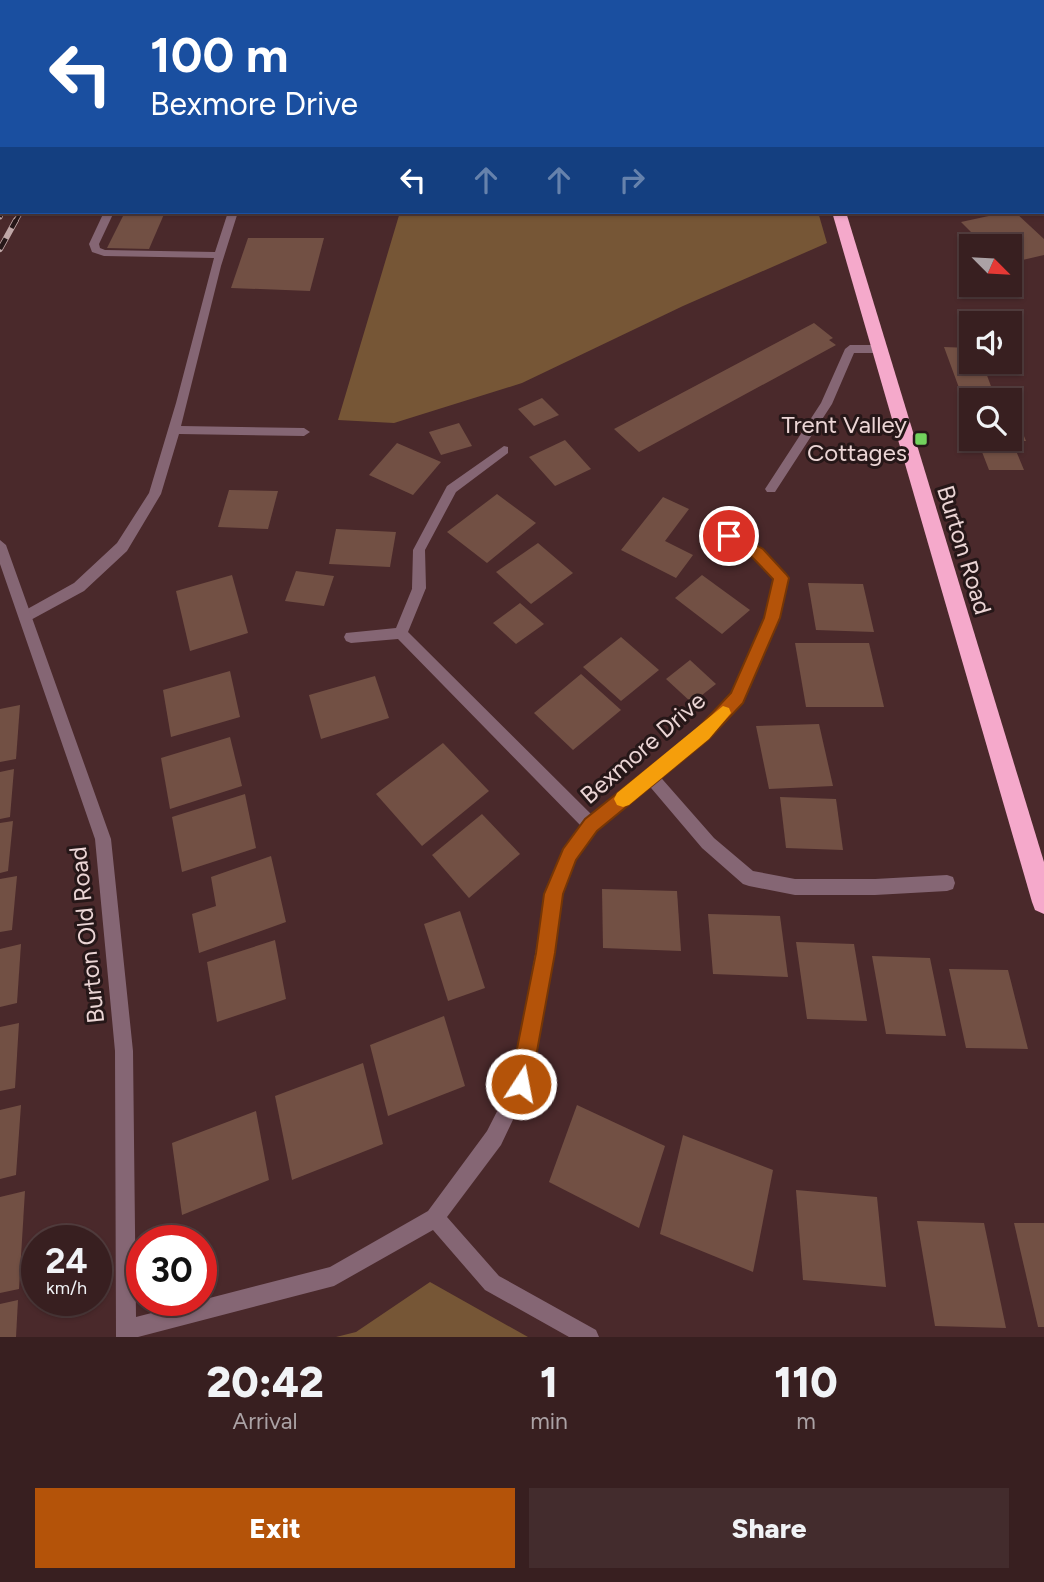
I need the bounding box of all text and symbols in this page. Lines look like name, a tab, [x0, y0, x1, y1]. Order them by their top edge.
text: 100 m	[150, 25, 289, 84]
icon: left	[35, 28, 126, 119]
text: Bexmore Drive	[150, 85, 358, 123]
icon: left	[394, 161, 432, 199]
icon: ahead	[467, 161, 505, 199]
icon: ahead	[540, 161, 578, 199]
icon: right	[613, 161, 651, 199]
north arrow	[959, 234, 1022, 298]
map controls	[959, 234, 1022, 451]
button: sound	[959, 311, 1022, 374]
button: search	[959, 388, 1022, 451]
place label: Trent Valley Cottages	[781, 410, 907, 467]
marker: Trent Valley Cottages	[913, 431, 929, 447]
street label: Burton Road	[931, 482, 998, 618]
pin	[699, 506, 759, 566]
icon: arrive	[710, 517, 748, 555]
street label: Bexmore Drive	[574, 685, 711, 810]
street label: Burton Old Road	[63, 845, 110, 1025]
position arrow	[484, 1047, 558, 1121]
speed limit sign: 30	[126, 1225, 217, 1316]
text: 24	[45, 1240, 88, 1282]
text: km/h	[46, 1277, 87, 1299]
text: 20:42	[206, 1357, 324, 1408]
text: 1	[540, 1357, 558, 1408]
text: 110	[774, 1357, 838, 1408]
text: Arrival	[233, 1407, 298, 1435]
text: min	[530, 1407, 568, 1435]
text: m	[796, 1407, 816, 1435]
button: Exit	[35, 1488, 515, 1568]
button: Share	[529, 1488, 1009, 1568]

